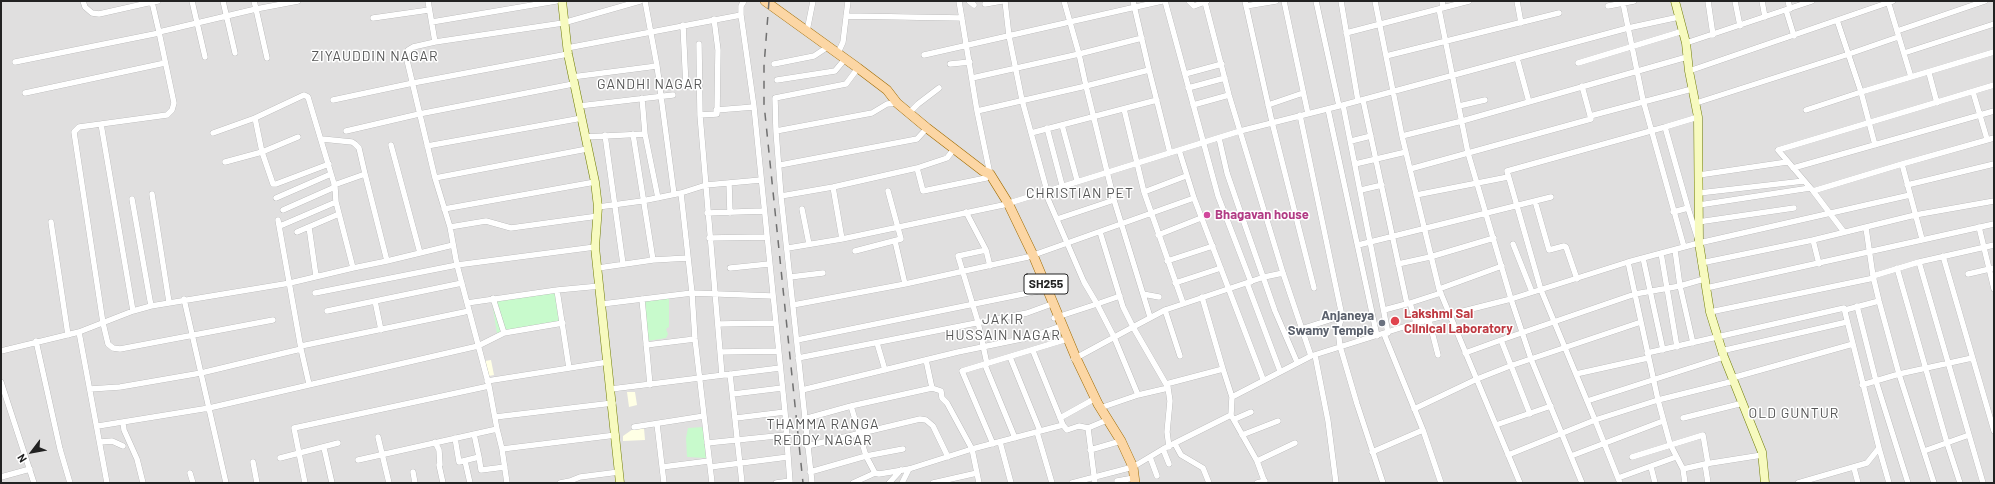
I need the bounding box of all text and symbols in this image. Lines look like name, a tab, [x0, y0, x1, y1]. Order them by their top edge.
district label: ZIYAUDDIN NAGAR	[311, 48, 439, 64]
district label: GANDHI NAGAR	[597, 76, 703, 92]
district label: CHRISTIAN PET	[1026, 185, 1134, 201]
place label: Bhagavan house	[1215, 207, 1309, 223]
marker: Bhagavan house	[1202, 210, 1212, 220]
road number: SH255	[1024, 274, 1068, 294]
place label: Lakshmi Sai Clinical Laboratory	[1404, 306, 1513, 337]
place label: Anjaneya Swamy Temple	[1288, 308, 1374, 339]
district label: JAKIR HUSSAIN NAGAR	[945, 311, 1061, 344]
marker: Lakshmi Sai Clinical Laboratory	[1389, 315, 1401, 327]
marker: Anjaneya Swamy Temple	[1377, 318, 1387, 328]
district label: OLD GUNTUR	[1749, 405, 1839, 421]
district label: THAMMA RANGA REDDY NAGAR	[766, 416, 880, 448]
north arrow	[12, 432, 52, 472]
text: N	[14, 452, 29, 465]

